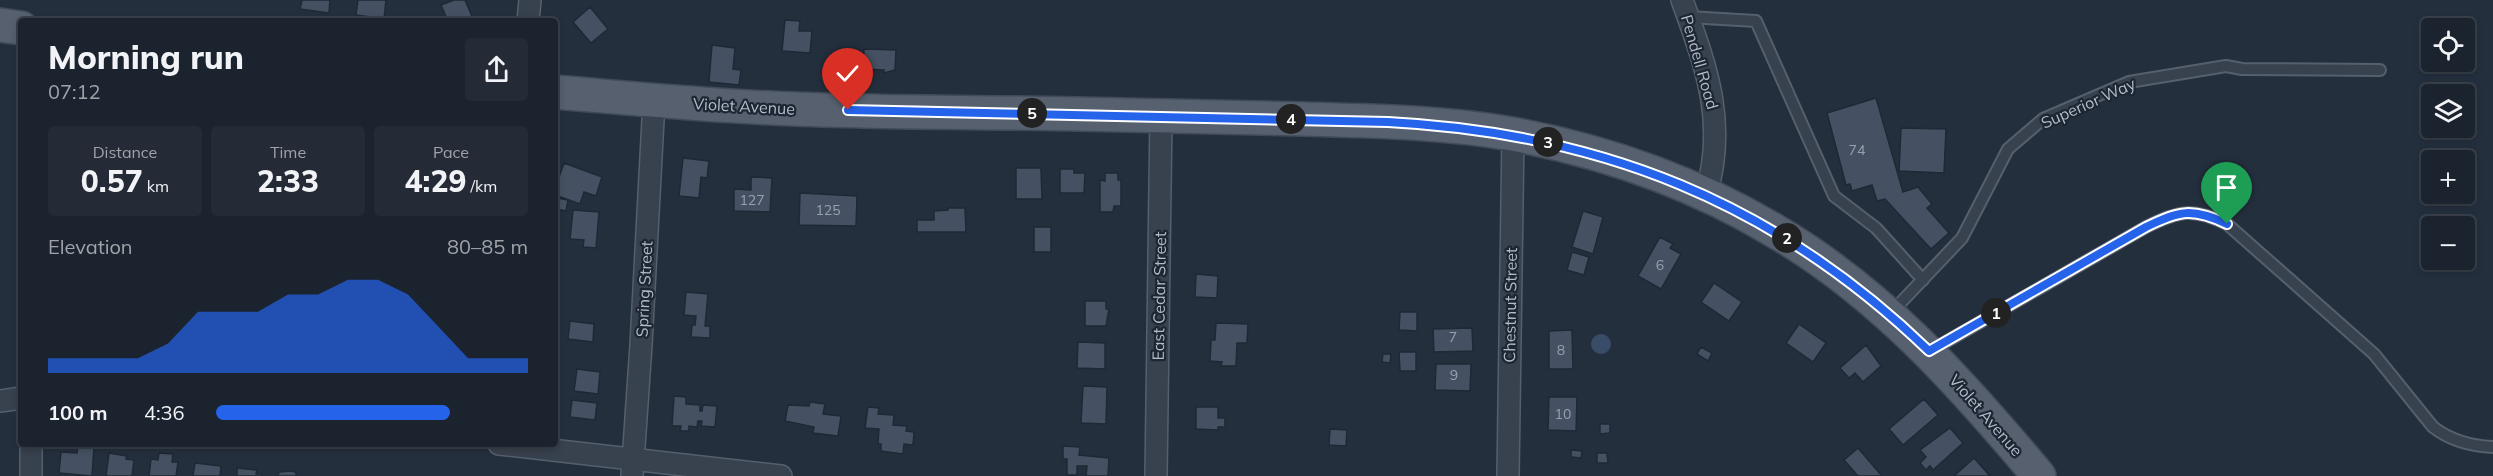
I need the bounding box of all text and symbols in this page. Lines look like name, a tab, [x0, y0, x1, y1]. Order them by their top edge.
street label: Pendell Road	[1677, 12, 1723, 112]
map controls	[2421, 18, 2475, 270]
button: locate	[2421, 18, 2475, 72]
text: Morning run	[48, 36, 244, 77]
button: share	[465, 38, 528, 101]
pin	[822, 48, 873, 110]
icon: check	[831, 57, 864, 90]
street label: Superior Way	[2038, 73, 2139, 133]
text: 07:12	[48, 79, 101, 104]
button: layers	[2421, 84, 2475, 138]
street label: Violet Avenue	[692, 93, 796, 119]
pin: 5	[1017, 98, 1047, 128]
text: 5	[1027, 103, 1037, 123]
pin: 4	[1276, 104, 1306, 134]
text: 4	[1286, 109, 1296, 129]
pin: 3	[1533, 127, 1563, 157]
text: 3	[1543, 132, 1553, 152]
house number: 74	[1849, 141, 1866, 159]
text: Distance	[93, 142, 157, 162]
text: Time	[270, 142, 306, 162]
text: Pace	[433, 142, 469, 162]
button: +	[2421, 150, 2475, 204]
text: 0.57	[81, 162, 143, 200]
text: 2:33	[257, 162, 319, 200]
text: 4:29	[405, 162, 466, 200]
pin	[2201, 162, 2252, 224]
icon: arrive	[2210, 171, 2243, 204]
text: km	[143, 176, 169, 196]
text: /km	[466, 176, 497, 196]
house number: 127	[739, 191, 765, 209]
house number: 125	[815, 201, 841, 219]
button: −	[2421, 216, 2475, 270]
pin: 2	[1772, 223, 1802, 253]
text: 2	[1782, 228, 1792, 248]
street label: East Cedar Street	[1148, 231, 1170, 361]
text: Elevation	[48, 234, 133, 259]
text: 80–85 m	[447, 234, 528, 259]
street label: Spring Street	[631, 240, 657, 338]
street label: Chestnut Street	[1499, 247, 1521, 363]
house number: 6	[1656, 256, 1664, 274]
pin: 1	[1981, 298, 2011, 328]
text: 1	[1991, 303, 2001, 323]
house number: 7	[1449, 328, 1457, 346]
house number: 8	[1557, 341, 1565, 359]
house number: 9	[1450, 366, 1458, 384]
street label: Violet Avenue	[1945, 370, 2027, 460]
text: 100 m	[48, 400, 107, 425]
text: 4:36	[144, 400, 185, 425]
house number: 10	[1555, 405, 1571, 423]

